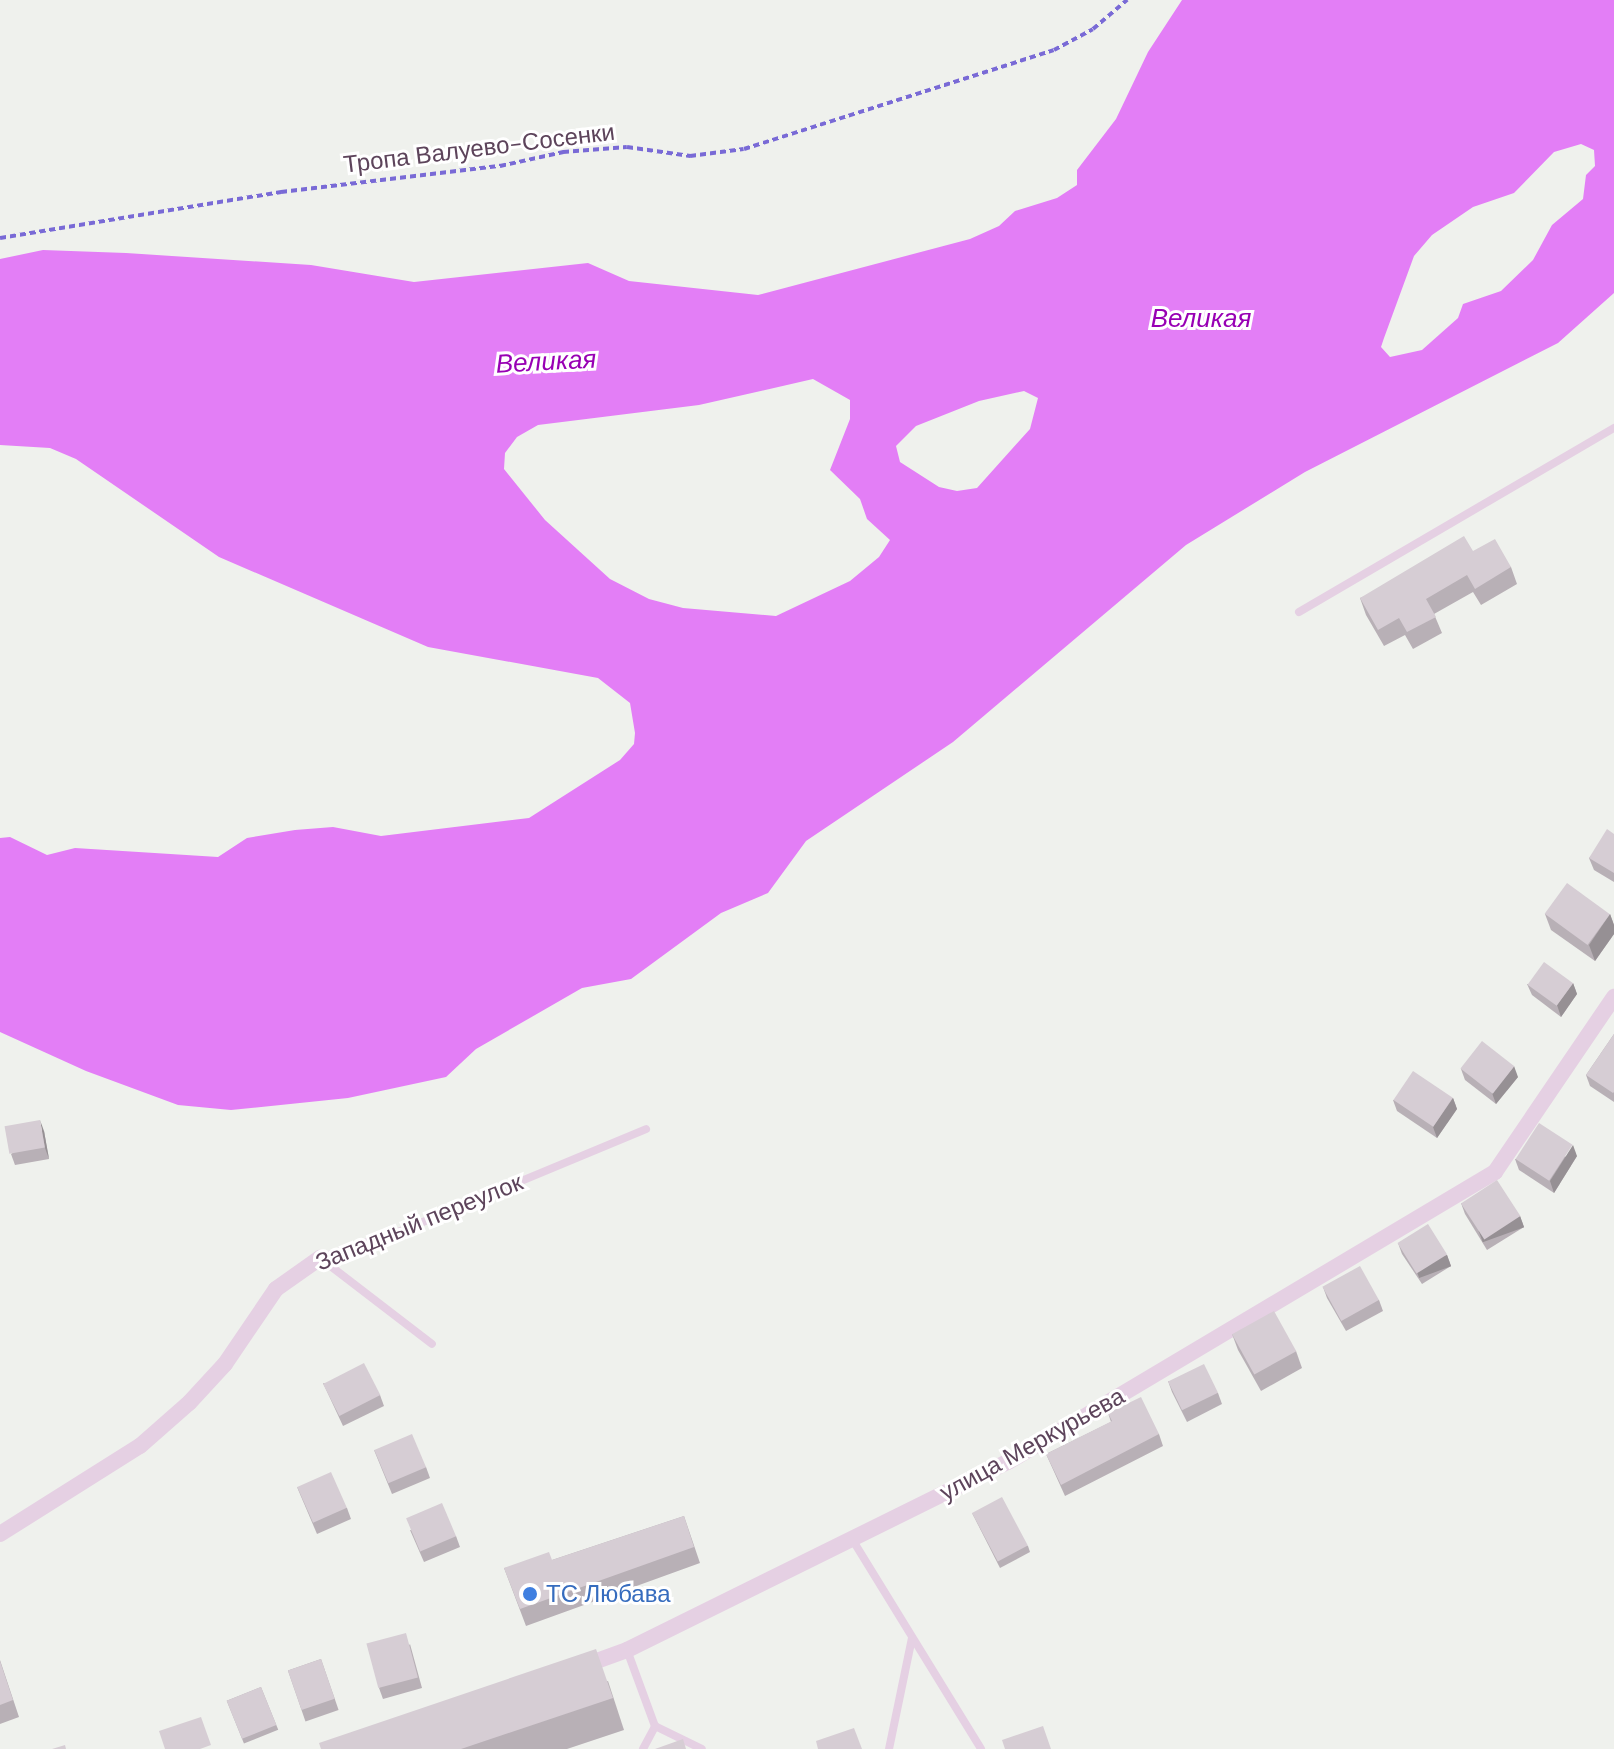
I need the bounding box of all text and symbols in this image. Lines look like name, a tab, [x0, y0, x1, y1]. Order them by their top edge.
street label: Тропа Валуево-Сосенки	[342, 117, 616, 179]
water label: Великая	[1151, 303, 1251, 335]
water label: Великая	[495, 344, 597, 380]
street label: Западный переулок	[311, 1167, 527, 1277]
street label: улица Меркурьева	[935, 1381, 1129, 1507]
place label: ТС Любава	[546, 1580, 670, 1608]
marker: ТС Любава	[521, 1585, 539, 1603]

